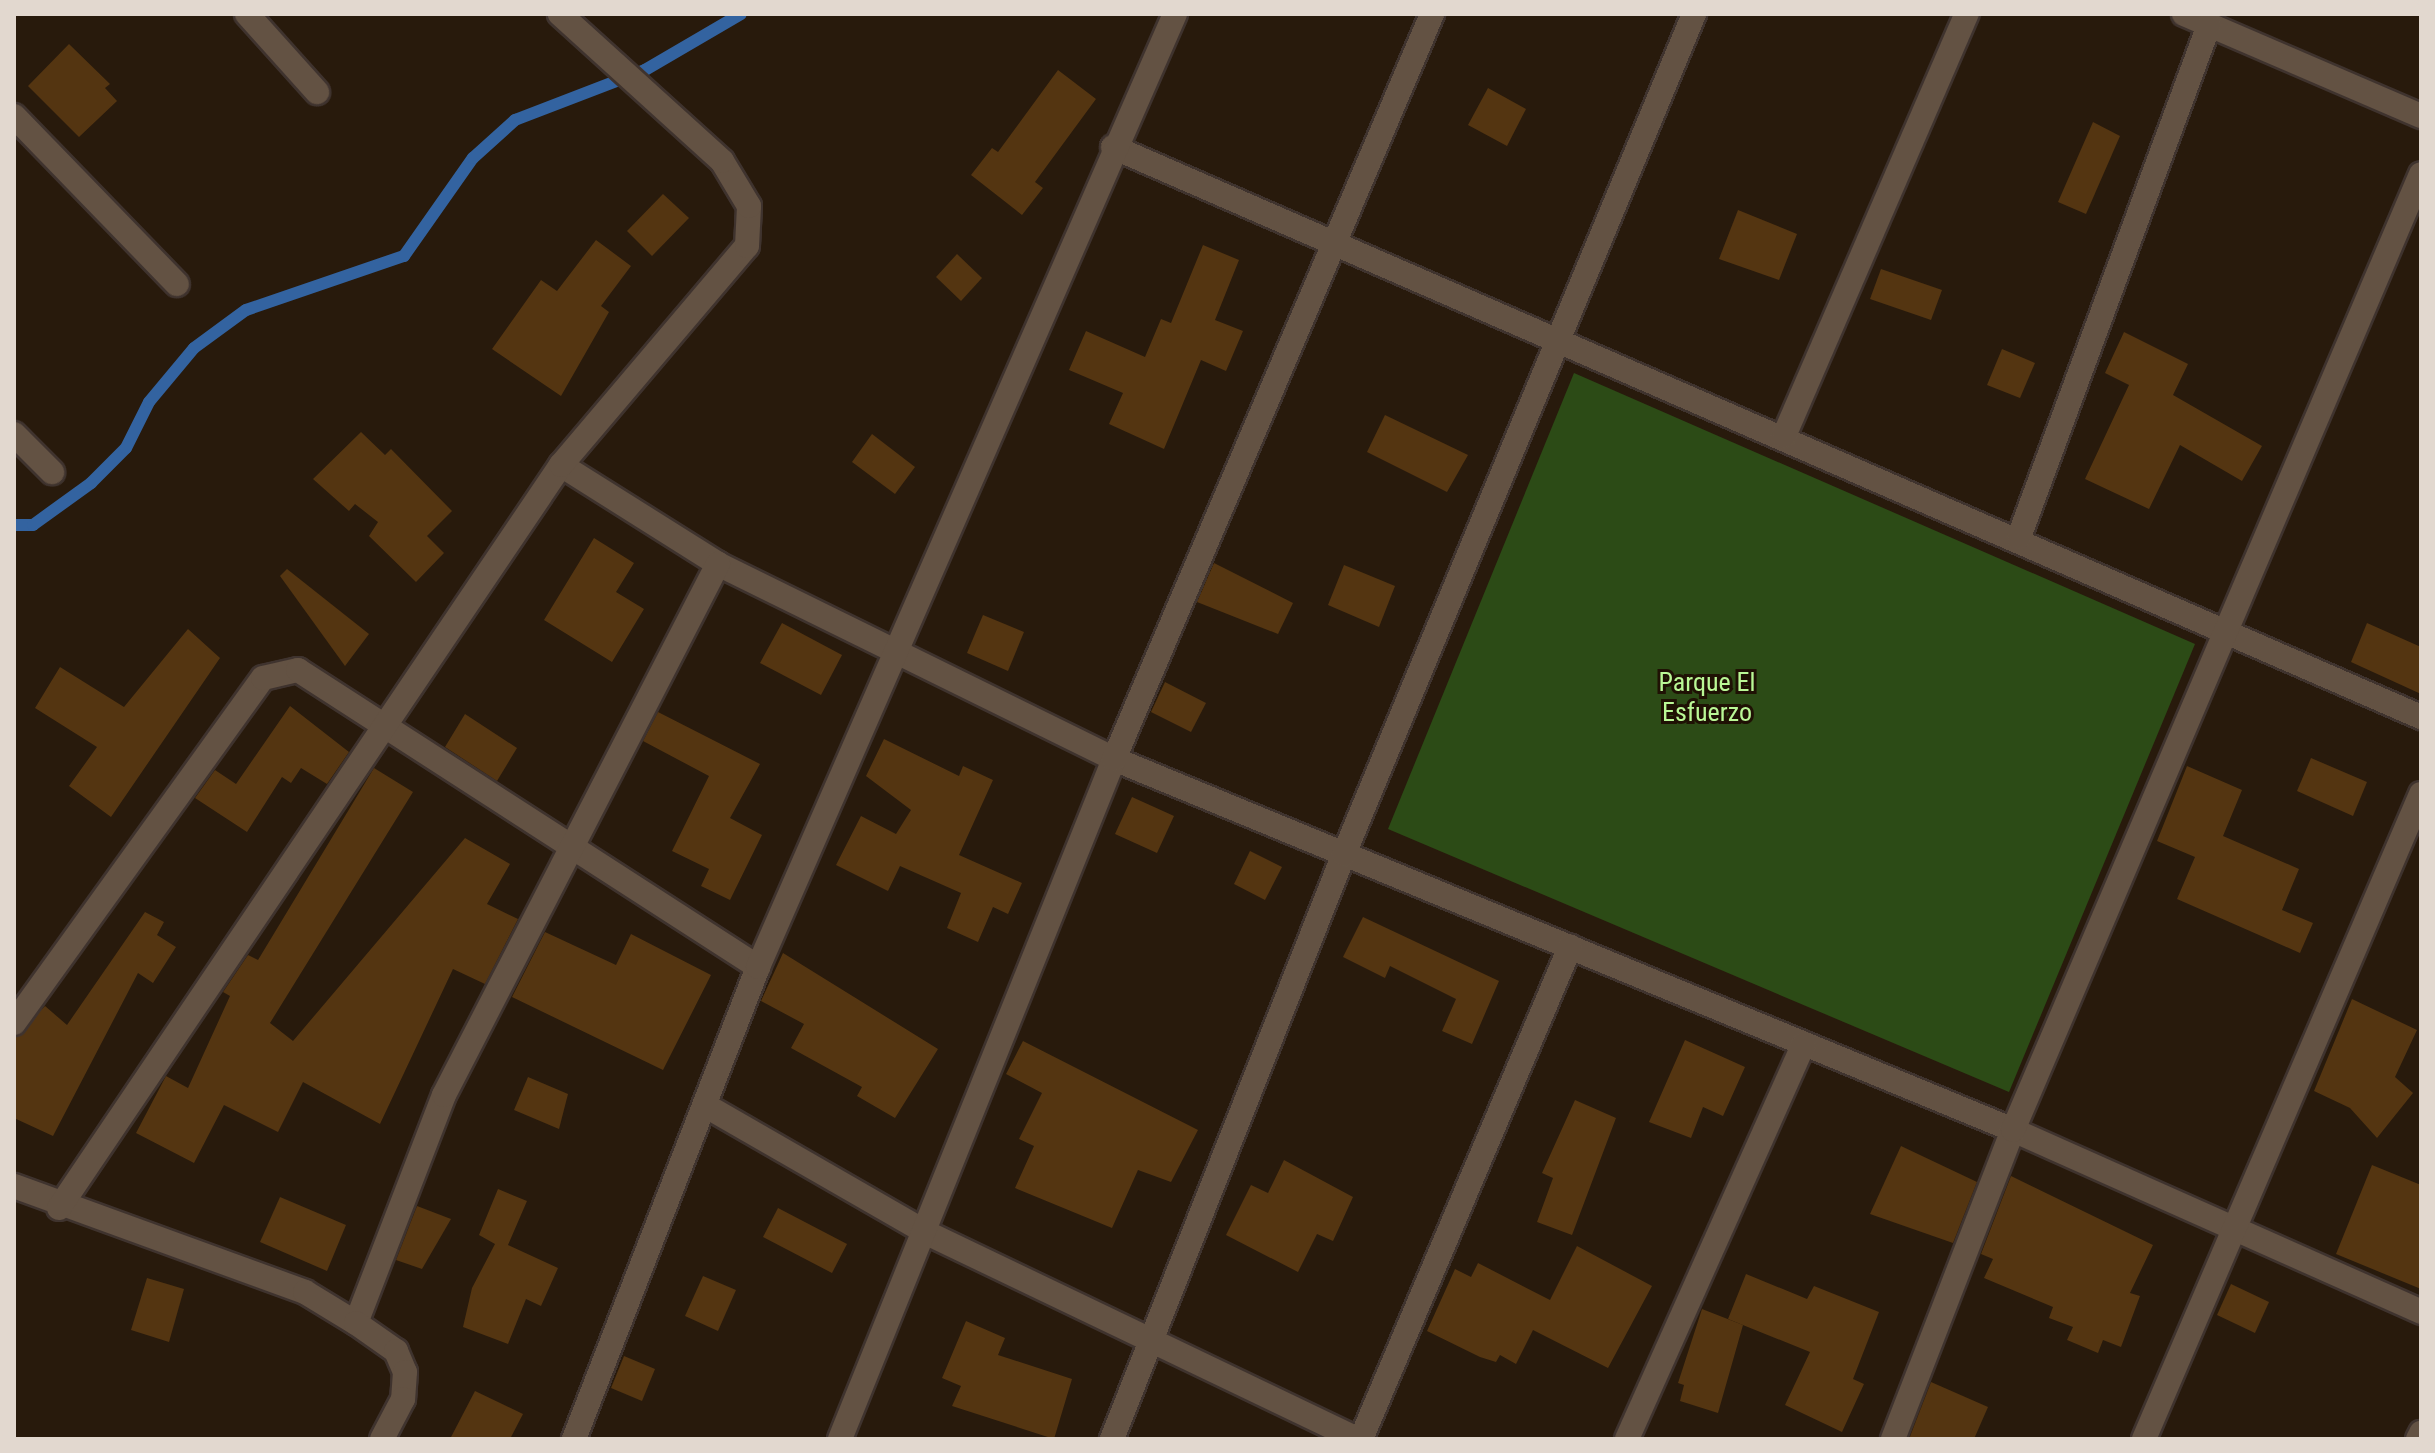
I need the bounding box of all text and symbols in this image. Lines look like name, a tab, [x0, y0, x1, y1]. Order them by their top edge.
park label: Parque El Esfuerzo	[1658, 667, 1756, 728]

